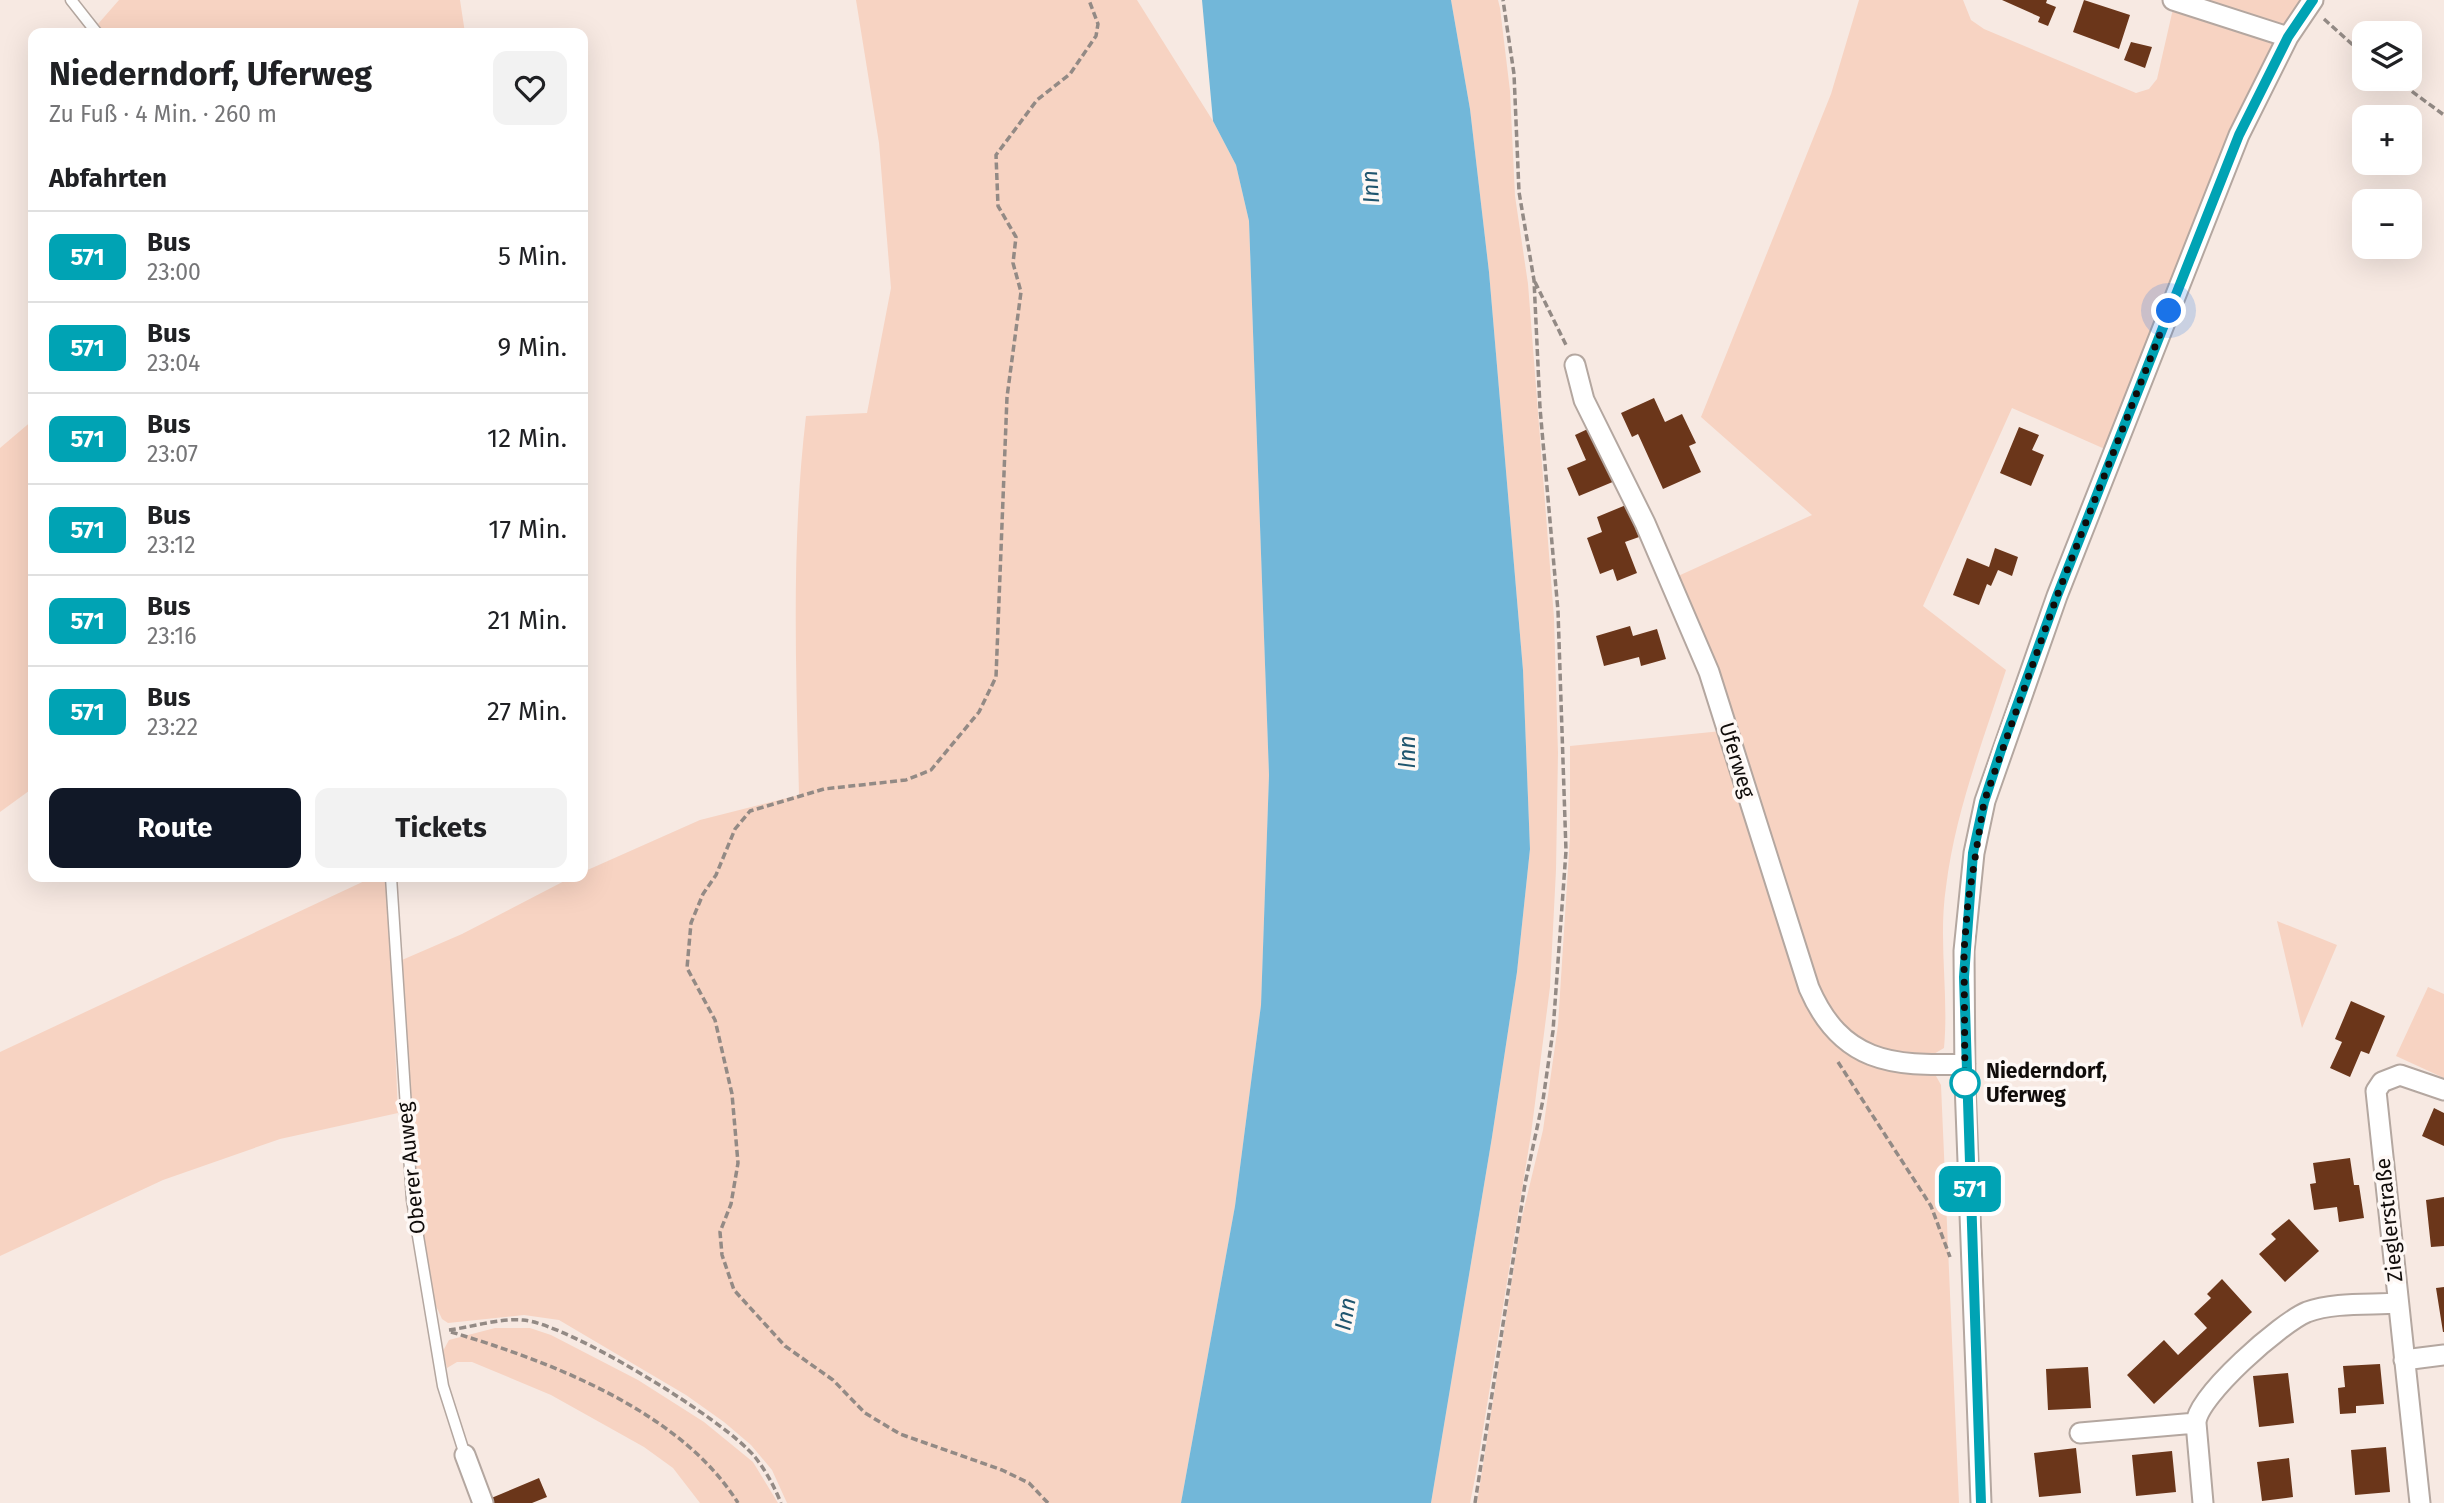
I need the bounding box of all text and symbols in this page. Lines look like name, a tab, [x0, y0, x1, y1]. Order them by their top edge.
map controls	[2352, 21, 2422, 259]
button: layers	[2352, 21, 2422, 91]
button: heart	[493, 51, 567, 125]
text: Niederndorf, Uferweg	[49, 54, 372, 94]
text: Zu Fuß · 4 Min. · 260 m	[49, 100, 277, 128]
button: +	[2352, 105, 2422, 175]
text: Abfahrten	[49, 163, 167, 194]
water label: Inn	[1355, 169, 1385, 205]
button: −	[2352, 189, 2422, 259]
text: Bus	[147, 227, 190, 258]
text: 5 Min.	[498, 241, 567, 272]
text: 571	[70, 243, 105, 271]
text: 23:00	[147, 258, 201, 286]
your location	[2151, 293, 2186, 328]
text: Bus	[147, 318, 190, 349]
text: 9 Min.	[497, 332, 567, 363]
text: 571	[70, 334, 105, 362]
text: 23:04	[147, 349, 200, 377]
text: Bus	[147, 409, 190, 440]
text: 12 Min.	[487, 423, 567, 454]
text: 571	[70, 425, 105, 453]
text: 23:07	[147, 440, 198, 468]
text: Bus	[147, 500, 190, 531]
text: 17 Min.	[488, 514, 567, 545]
text: 571	[70, 516, 105, 544]
text: 23:12	[147, 531, 196, 559]
text: Bus	[147, 591, 190, 622]
text: 21 Min.	[488, 605, 567, 636]
text: 571	[70, 607, 105, 635]
text: 23:16	[147, 622, 197, 650]
text: Bus	[147, 682, 190, 713]
text: 27 Min.	[487, 696, 567, 727]
text: 571	[70, 698, 105, 726]
text: 23:22	[147, 713, 198, 741]
street label: Uferweg	[1713, 719, 1761, 801]
water label: Inn	[1393, 735, 1421, 769]
button: Route	[49, 788, 301, 868]
button: Tickets	[315, 788, 567, 868]
place label: Niederndorf, Uferweg	[1986, 1058, 2107, 1108]
marker: Niederndorf, Uferweg	[1950, 1068, 1980, 1098]
street label: Oberer Auweg	[391, 1101, 431, 1235]
street label: Zieglerstraße	[2370, 1157, 2408, 1283]
line badge: 571	[1930, 1166, 2010, 1212]
text: 571	[1953, 1175, 1987, 1203]
water label: Inn	[1328, 1295, 1362, 1333]

